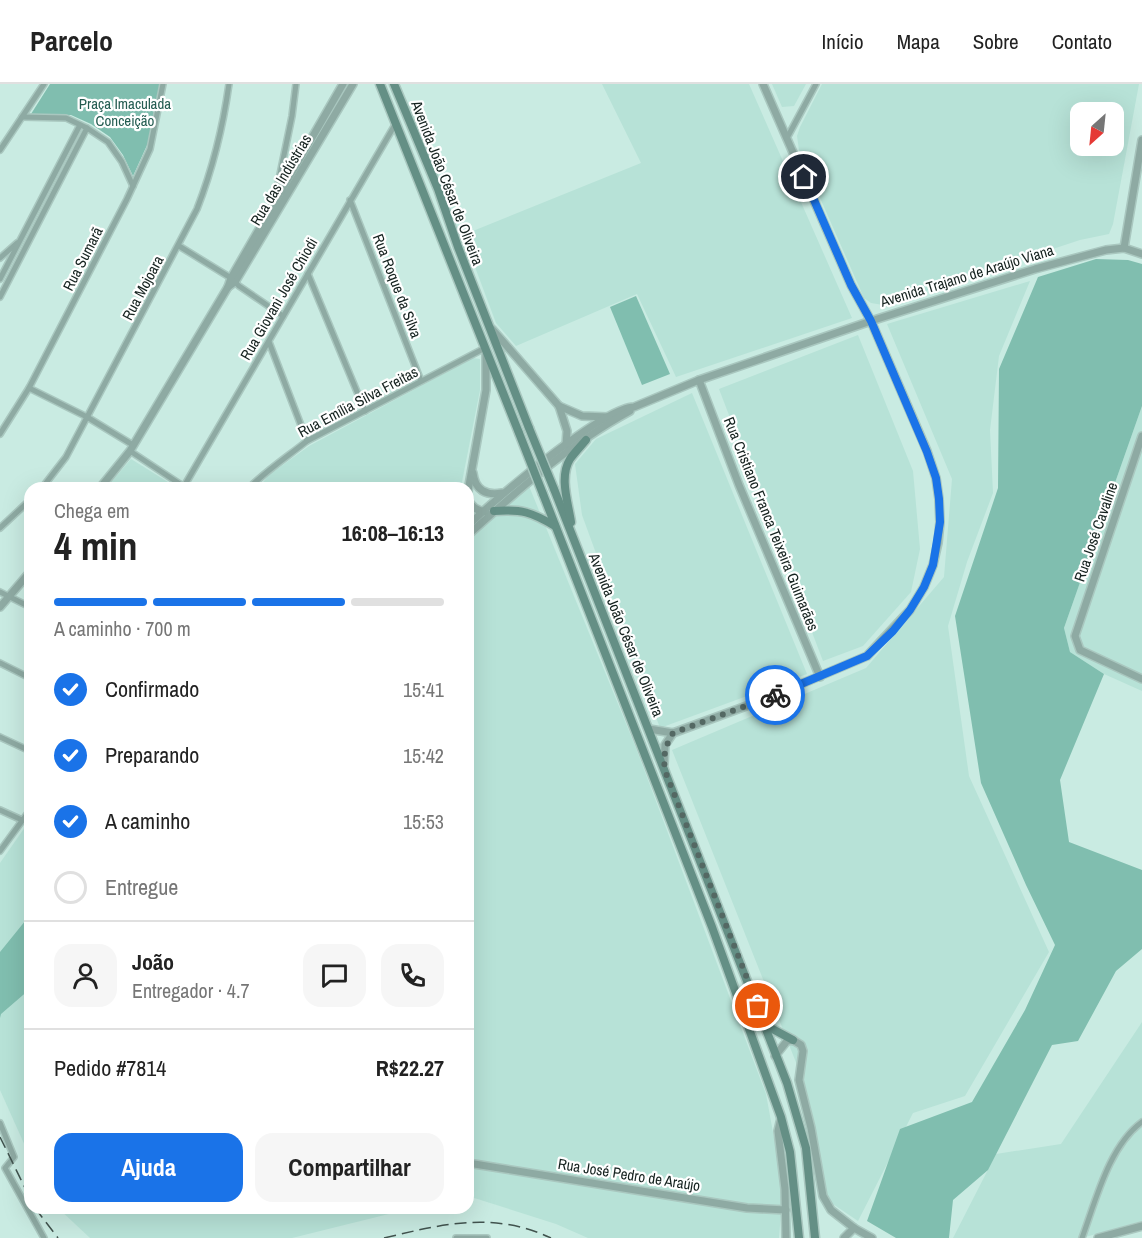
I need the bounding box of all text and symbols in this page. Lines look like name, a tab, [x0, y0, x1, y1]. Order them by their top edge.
text: Parcelo	[30, 22, 113, 60]
text: Início	[822, 27, 864, 56]
text: Mapa	[897, 27, 940, 56]
text: Sobre	[973, 27, 1019, 56]
text: Contato	[1052, 27, 1112, 56]
park label: Praça Imaculada Conceição	[79, 93, 171, 131]
street label: Avenida João César de Oliveira	[406, 97, 489, 268]
north arrow	[1070, 102, 1124, 156]
map controls	[1070, 102, 1124, 156]
street label: Rua das Indústrias	[245, 130, 316, 229]
pin	[778, 151, 829, 202]
icon: home	[787, 160, 820, 193]
street label: Rua Sumarã	[58, 223, 108, 294]
street label: Rua Roque da Silva	[368, 231, 427, 341]
street label: Rua Giovani José Chiodi	[235, 234, 322, 364]
street label: Avenida Trajano de Araújo Viana	[877, 239, 1056, 312]
street label: Rua Mojoara	[117, 252, 168, 324]
street label: Rua Emília Silva Freitas	[294, 361, 422, 442]
street label: Rua Cristiano Franca Teixeira Guimarães	[719, 414, 824, 634]
street label: Rua José Cavaline	[1069, 479, 1122, 584]
text: Chega em	[54, 497, 130, 524]
text: 16:08–16:13	[342, 518, 444, 548]
text: 4 min	[54, 520, 138, 572]
street label: Avenida João César de Oliveira	[584, 549, 669, 720]
text: A caminho · 700 m	[54, 615, 191, 642]
courier	[745, 665, 805, 725]
icon: check	[54, 673, 87, 706]
text: Confirmado	[105, 674, 199, 704]
text: 15:41	[403, 676, 444, 703]
icon: bike	[759, 679, 792, 712]
icon: check	[54, 739, 87, 772]
text: Preparando	[105, 740, 199, 770]
text: 15:42	[403, 742, 444, 769]
icon: check	[54, 805, 87, 838]
text: A caminho	[105, 806, 190, 836]
text: 15:53	[403, 808, 444, 835]
text: Entregue	[105, 872, 178, 902]
button: person	[54, 944, 117, 1007]
button: chat	[303, 944, 366, 1007]
button: phone	[381, 944, 444, 1007]
text: João	[132, 947, 174, 977]
text: Entregador · 4.7	[132, 977, 250, 1004]
pin	[732, 980, 783, 1031]
icon: bag	[741, 989, 774, 1022]
text: Pedido #7814	[54, 1053, 166, 1083]
text: R$22.27	[376, 1053, 444, 1083]
button: Ajuda	[54, 1133, 243, 1202]
button: Compartilhar	[255, 1133, 444, 1202]
street label: Rua José Pedro de Araújo	[557, 1153, 702, 1196]

